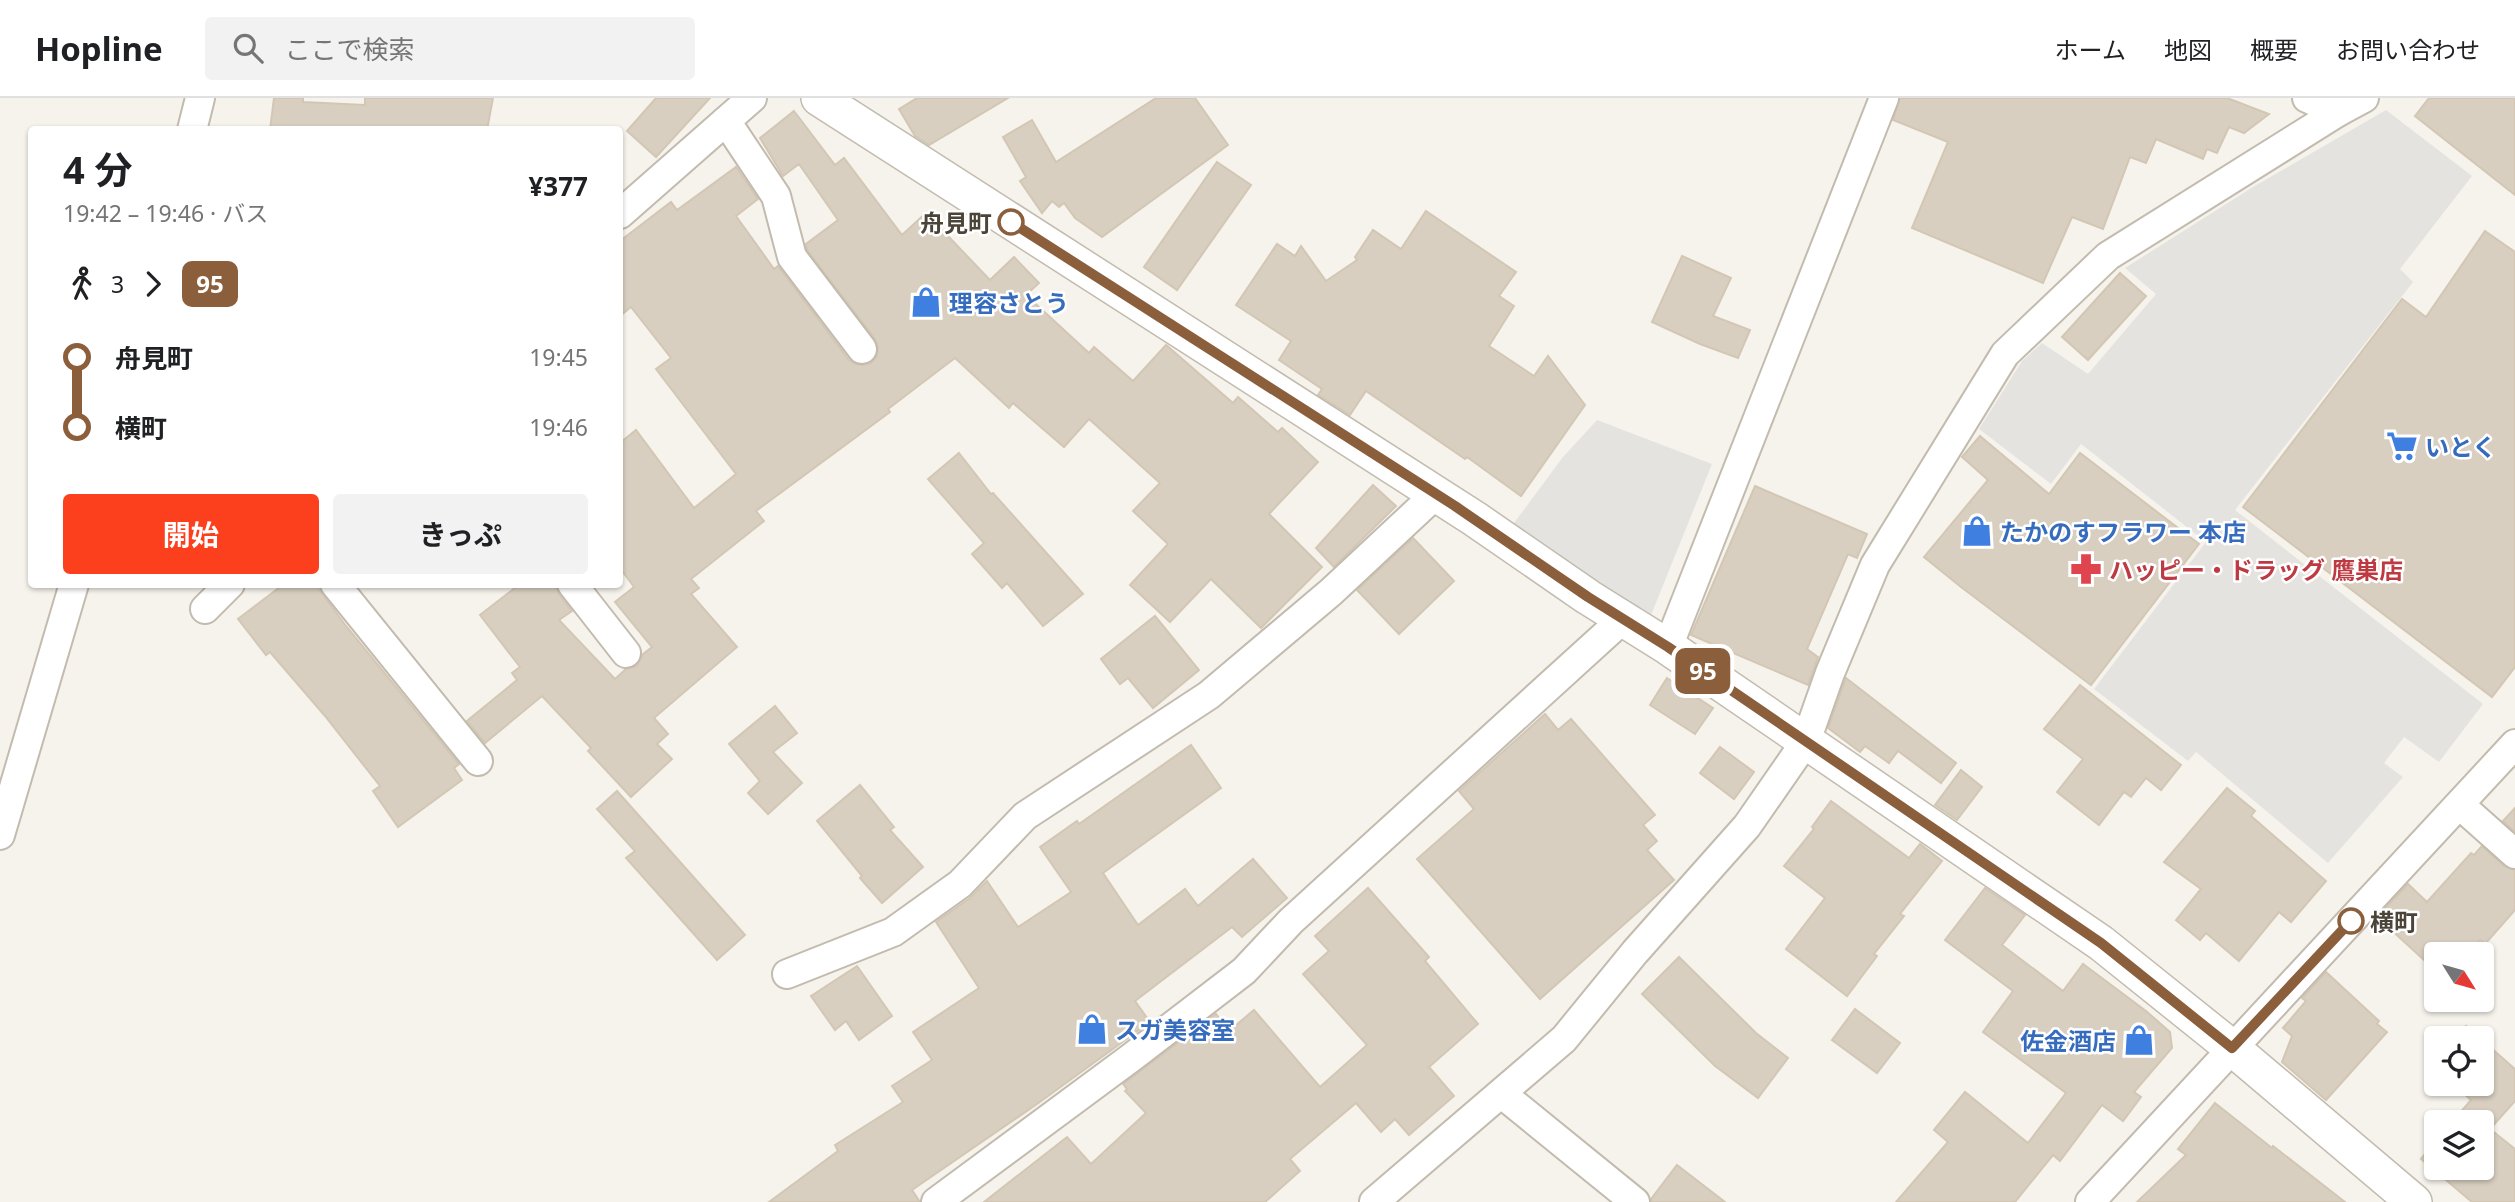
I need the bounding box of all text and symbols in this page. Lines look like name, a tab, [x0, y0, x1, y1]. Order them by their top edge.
search box	[205, 17, 695, 80]
text: Hopline	[35, 26, 163, 71]
icon: search	[229, 29, 267, 67]
text: ここで検索	[285, 31, 415, 67]
text: ホーム	[2055, 33, 2126, 66]
text: 地図	[2164, 33, 2212, 66]
text: 概要	[2250, 33, 2298, 66]
text: お問い合わせ	[2336, 33, 2480, 66]
text: 4 分	[63, 143, 133, 195]
text: ¥377	[529, 168, 588, 204]
text: 19:42 – 19:46 · バス	[63, 197, 268, 229]
place label: 舟見町	[920, 206, 992, 239]
marker: 舟見町	[998, 209, 1024, 235]
icon: walk	[63, 265, 101, 303]
icon: forward	[134, 265, 172, 303]
text: 95	[196, 267, 224, 300]
text: 3	[111, 268, 124, 300]
shop icon: 理容さとう	[909, 285, 943, 319]
place label: 理容さとう	[949, 286, 1069, 319]
text: 舟見町	[115, 340, 193, 376]
text: 19:45	[529, 341, 588, 373]
text: 横町	[115, 410, 167, 446]
text: 19:46	[529, 411, 588, 443]
supermarket icon: いとく	[2385, 429, 2419, 463]
place label: いとく	[2425, 430, 2496, 463]
button: 開始	[63, 494, 319, 574]
button: きっぷ	[333, 494, 588, 574]
shop icon: たかのすフラワー 本店	[1960, 514, 1994, 548]
place label: たかのすフラワー 本店	[2000, 515, 2246, 548]
pharmacy icon: ハッピー・ドラッグ 鷹巣店	[2069, 552, 2103, 586]
place label: ハッピー・ドラッグ 鷹巣店	[2109, 553, 2403, 586]
line badge: 95	[1672, 648, 1734, 694]
text: 95	[1689, 654, 1717, 687]
place label: 横町	[2370, 905, 2418, 938]
marker: 横町	[2338, 908, 2364, 934]
north arrow	[2424, 942, 2494, 1012]
map controls	[2424, 942, 2494, 1180]
shop icon: スガ美容室	[1075, 1012, 1109, 1046]
place label: スガ美容室	[1115, 1013, 1235, 1046]
shop icon: 佐金酒店	[2122, 1023, 2156, 1057]
place label: 佐金酒店	[2020, 1024, 2116, 1057]
button: locate	[2424, 1026, 2494, 1096]
button: layers	[2424, 1110, 2494, 1180]

